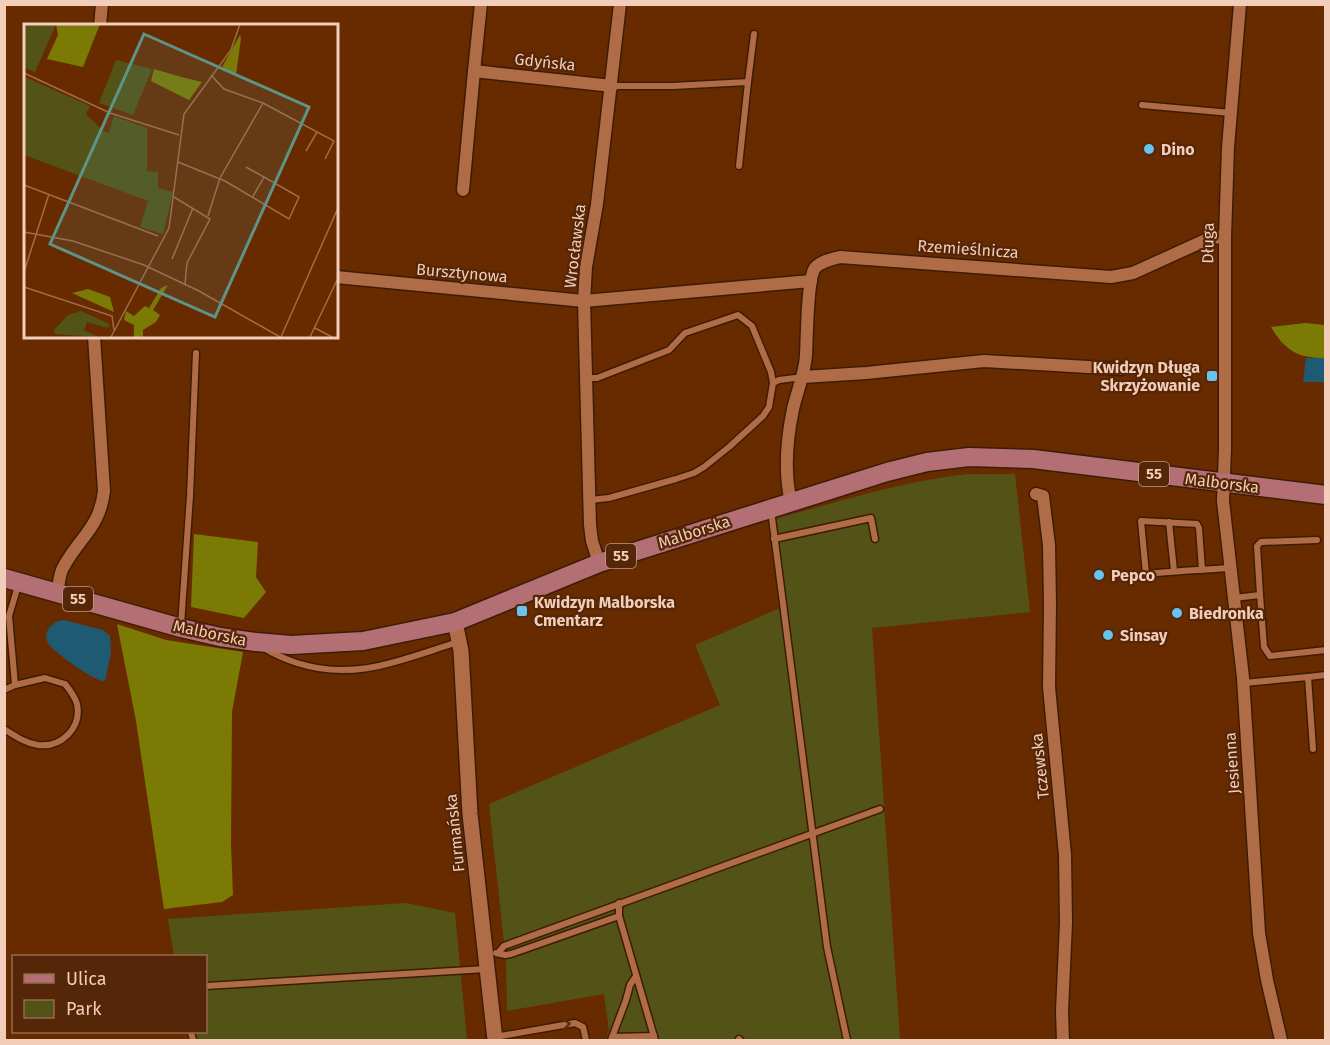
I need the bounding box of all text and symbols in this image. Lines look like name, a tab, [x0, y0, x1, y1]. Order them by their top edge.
inset map	[24, 24, 338, 338]
street label: Gdyńska	[514, 49, 576, 75]
place label: Dino	[1161, 140, 1195, 159]
marker: Dino	[1142, 142, 1156, 156]
street label: Wrocławska	[560, 203, 590, 289]
street label: Długa	[1198, 222, 1218, 264]
street label: Rzemieślnicza	[917, 236, 1019, 262]
street label: Bursztynowa	[415, 260, 509, 286]
place label: Kwidzyn Długa Skrzyżowanie	[1093, 358, 1200, 395]
marker: Kwidzyn Długa Skrzyżowanie	[1205, 369, 1219, 383]
road number: 55	[1139, 462, 1169, 486]
street label: Malborska	[1184, 469, 1260, 497]
street label: Malborska	[656, 511, 732, 553]
road number: 55	[606, 544, 636, 568]
place label: Pepco	[1111, 566, 1155, 585]
marker: Pepco	[1092, 568, 1106, 582]
road number: 55	[63, 587, 93, 611]
place label: Kwidzyn Malborska Cmentarz	[534, 593, 675, 630]
marker: Kwidzyn Malborska Cmentarz	[515, 604, 529, 618]
place label: Biedronka	[1189, 604, 1264, 623]
marker: Biedronka	[1170, 606, 1184, 620]
street label: Malborska	[172, 616, 248, 650]
place label: Sinsay	[1120, 626, 1168, 645]
marker: Sinsay	[1101, 628, 1115, 642]
street label: Tczewska	[1027, 732, 1053, 800]
street label: Jesienna	[1220, 732, 1244, 794]
street label: Furmańska	[441, 793, 469, 873]
legend	[12, 955, 207, 1033]
text: Ulica	[66, 968, 106, 990]
text: Park	[66, 998, 102, 1020]
one-way arrow	[561, 1019, 571, 1031]

